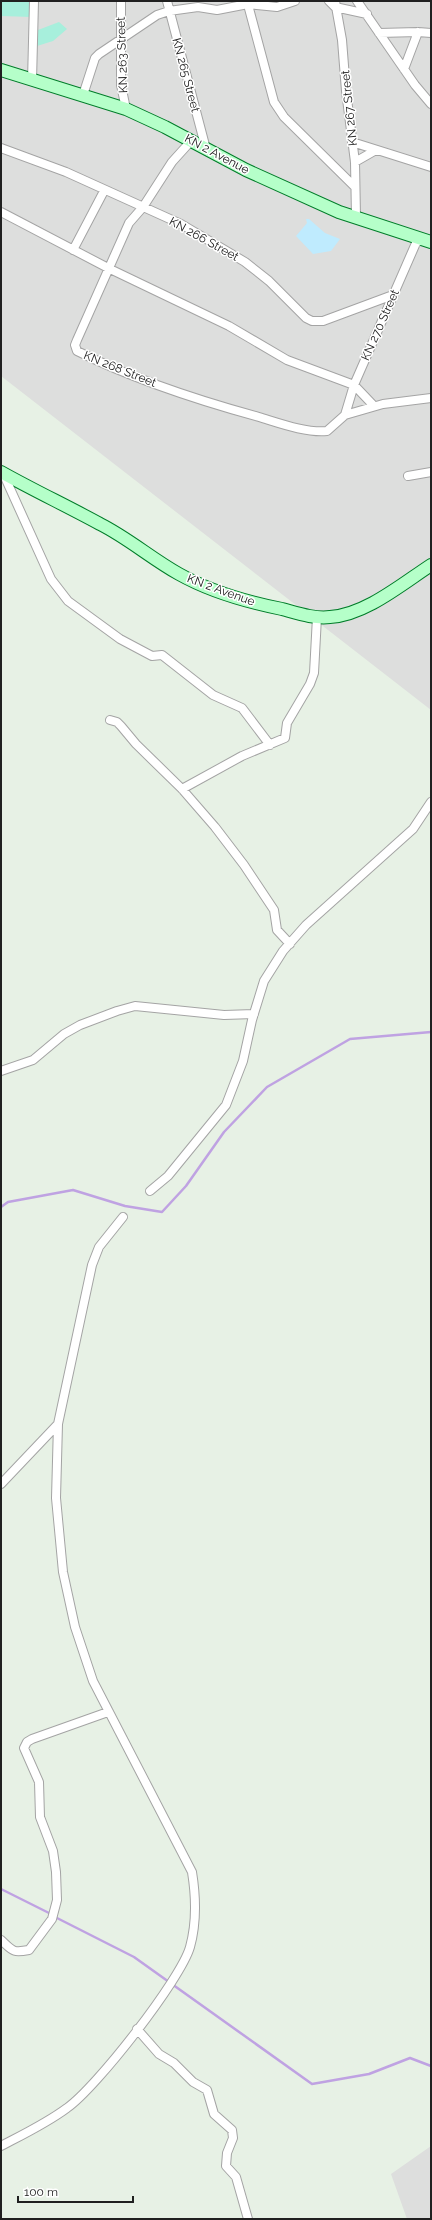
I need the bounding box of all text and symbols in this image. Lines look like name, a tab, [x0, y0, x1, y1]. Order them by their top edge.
street label: KN 263 Street	[114, 17, 130, 93]
street label: KN 265 Street	[169, 36, 203, 114]
street label: KN 267 Street	[338, 69, 360, 147]
street label: KN 2 Avenue	[182, 131, 252, 177]
street label: KN 266 Street	[167, 214, 241, 264]
street label: KN 270 Street	[358, 287, 402, 363]
street label: KN 268 Street	[82, 348, 158, 390]
street label: KN 2 Avenue	[185, 571, 257, 609]
scale bar	[18, 2178, 133, 2204]
text: 100 m	[24, 2185, 58, 2199]

